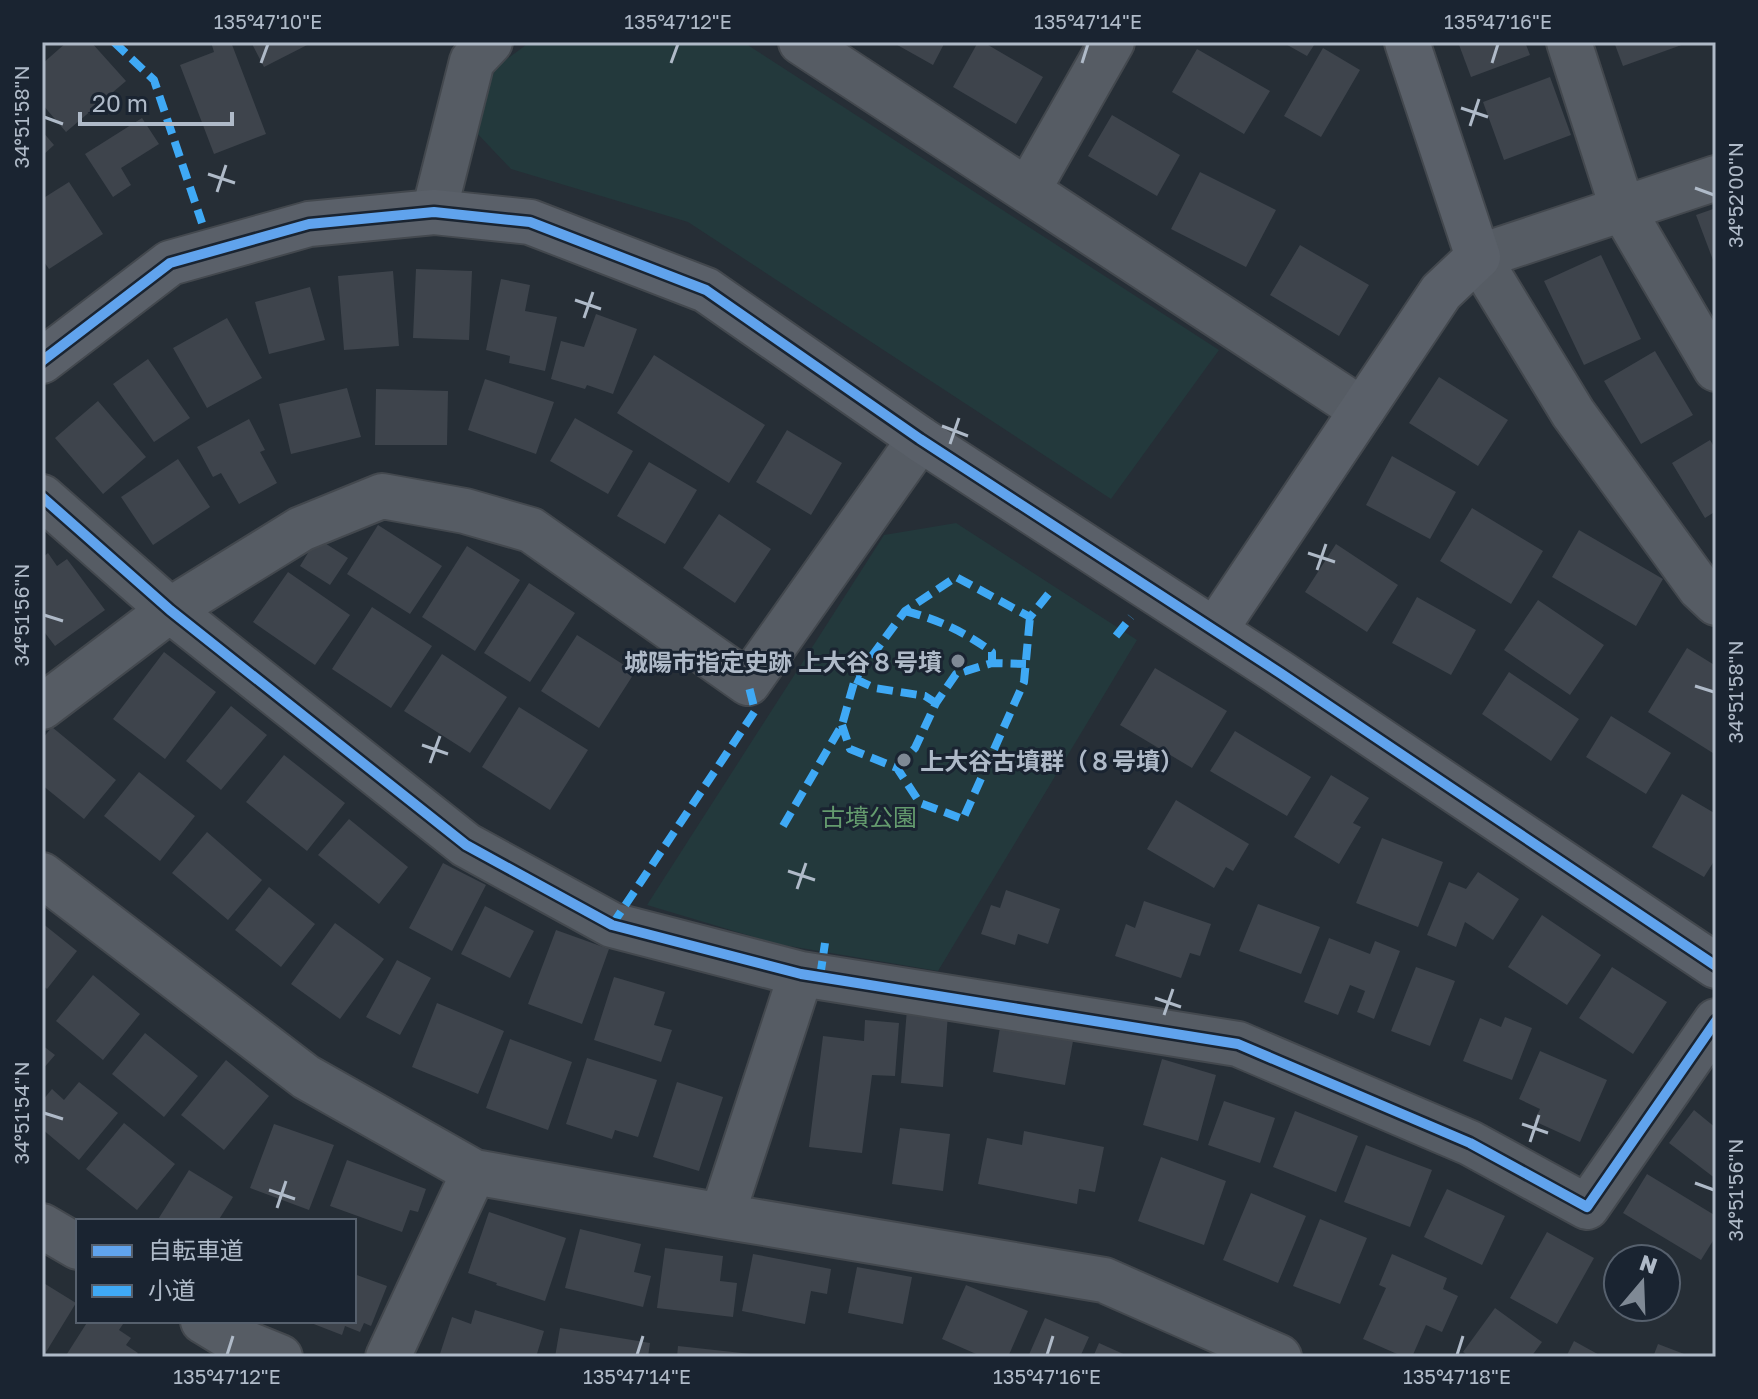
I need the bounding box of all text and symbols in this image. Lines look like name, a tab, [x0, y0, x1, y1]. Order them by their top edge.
text: 135°47'10"E	[214, 9, 322, 33]
text: 135°47'12"E	[624, 9, 732, 33]
text: 135°47'14"E	[1034, 9, 1142, 33]
text: 135°47'16"E	[1444, 9, 1552, 33]
text: 34°51'58"N	[9, 65, 33, 169]
scale bar	[80, 76, 232, 126]
text: 20 m	[92, 88, 148, 117]
text: 34°52'00"N	[1723, 142, 1747, 248]
text: 34°51'56"N	[9, 563, 33, 667]
text: 34°51'58"N	[1723, 640, 1747, 744]
place label: 城陽市指定史跡 上大谷８号墳	[624, 647, 942, 676]
marker: 城陽市指定史跡 上大谷８号墳	[949, 652, 967, 670]
place label: 上大谷古墳群（８号墳）	[920, 746, 1184, 775]
marker: 上大谷古墳群（８号墳）	[895, 751, 913, 769]
park label: 古墳公園	[821, 802, 917, 831]
text: 34°51'54"N	[9, 1061, 33, 1165]
text: 34°51'56"N	[1723, 1138, 1747, 1242]
legend	[76, 1219, 356, 1323]
text: 自転車道	[148, 1235, 244, 1264]
north arrow	[1602, 1243, 1682, 1323]
text: N	[1636, 1248, 1661, 1279]
text: 小道	[148, 1275, 196, 1304]
text: 135°47'12"E	[173, 1364, 281, 1388]
text: 135°47'14"E	[583, 1364, 691, 1388]
text: 135°47'16"E	[993, 1364, 1101, 1388]
text: 135°47'18"E	[1403, 1364, 1511, 1388]

